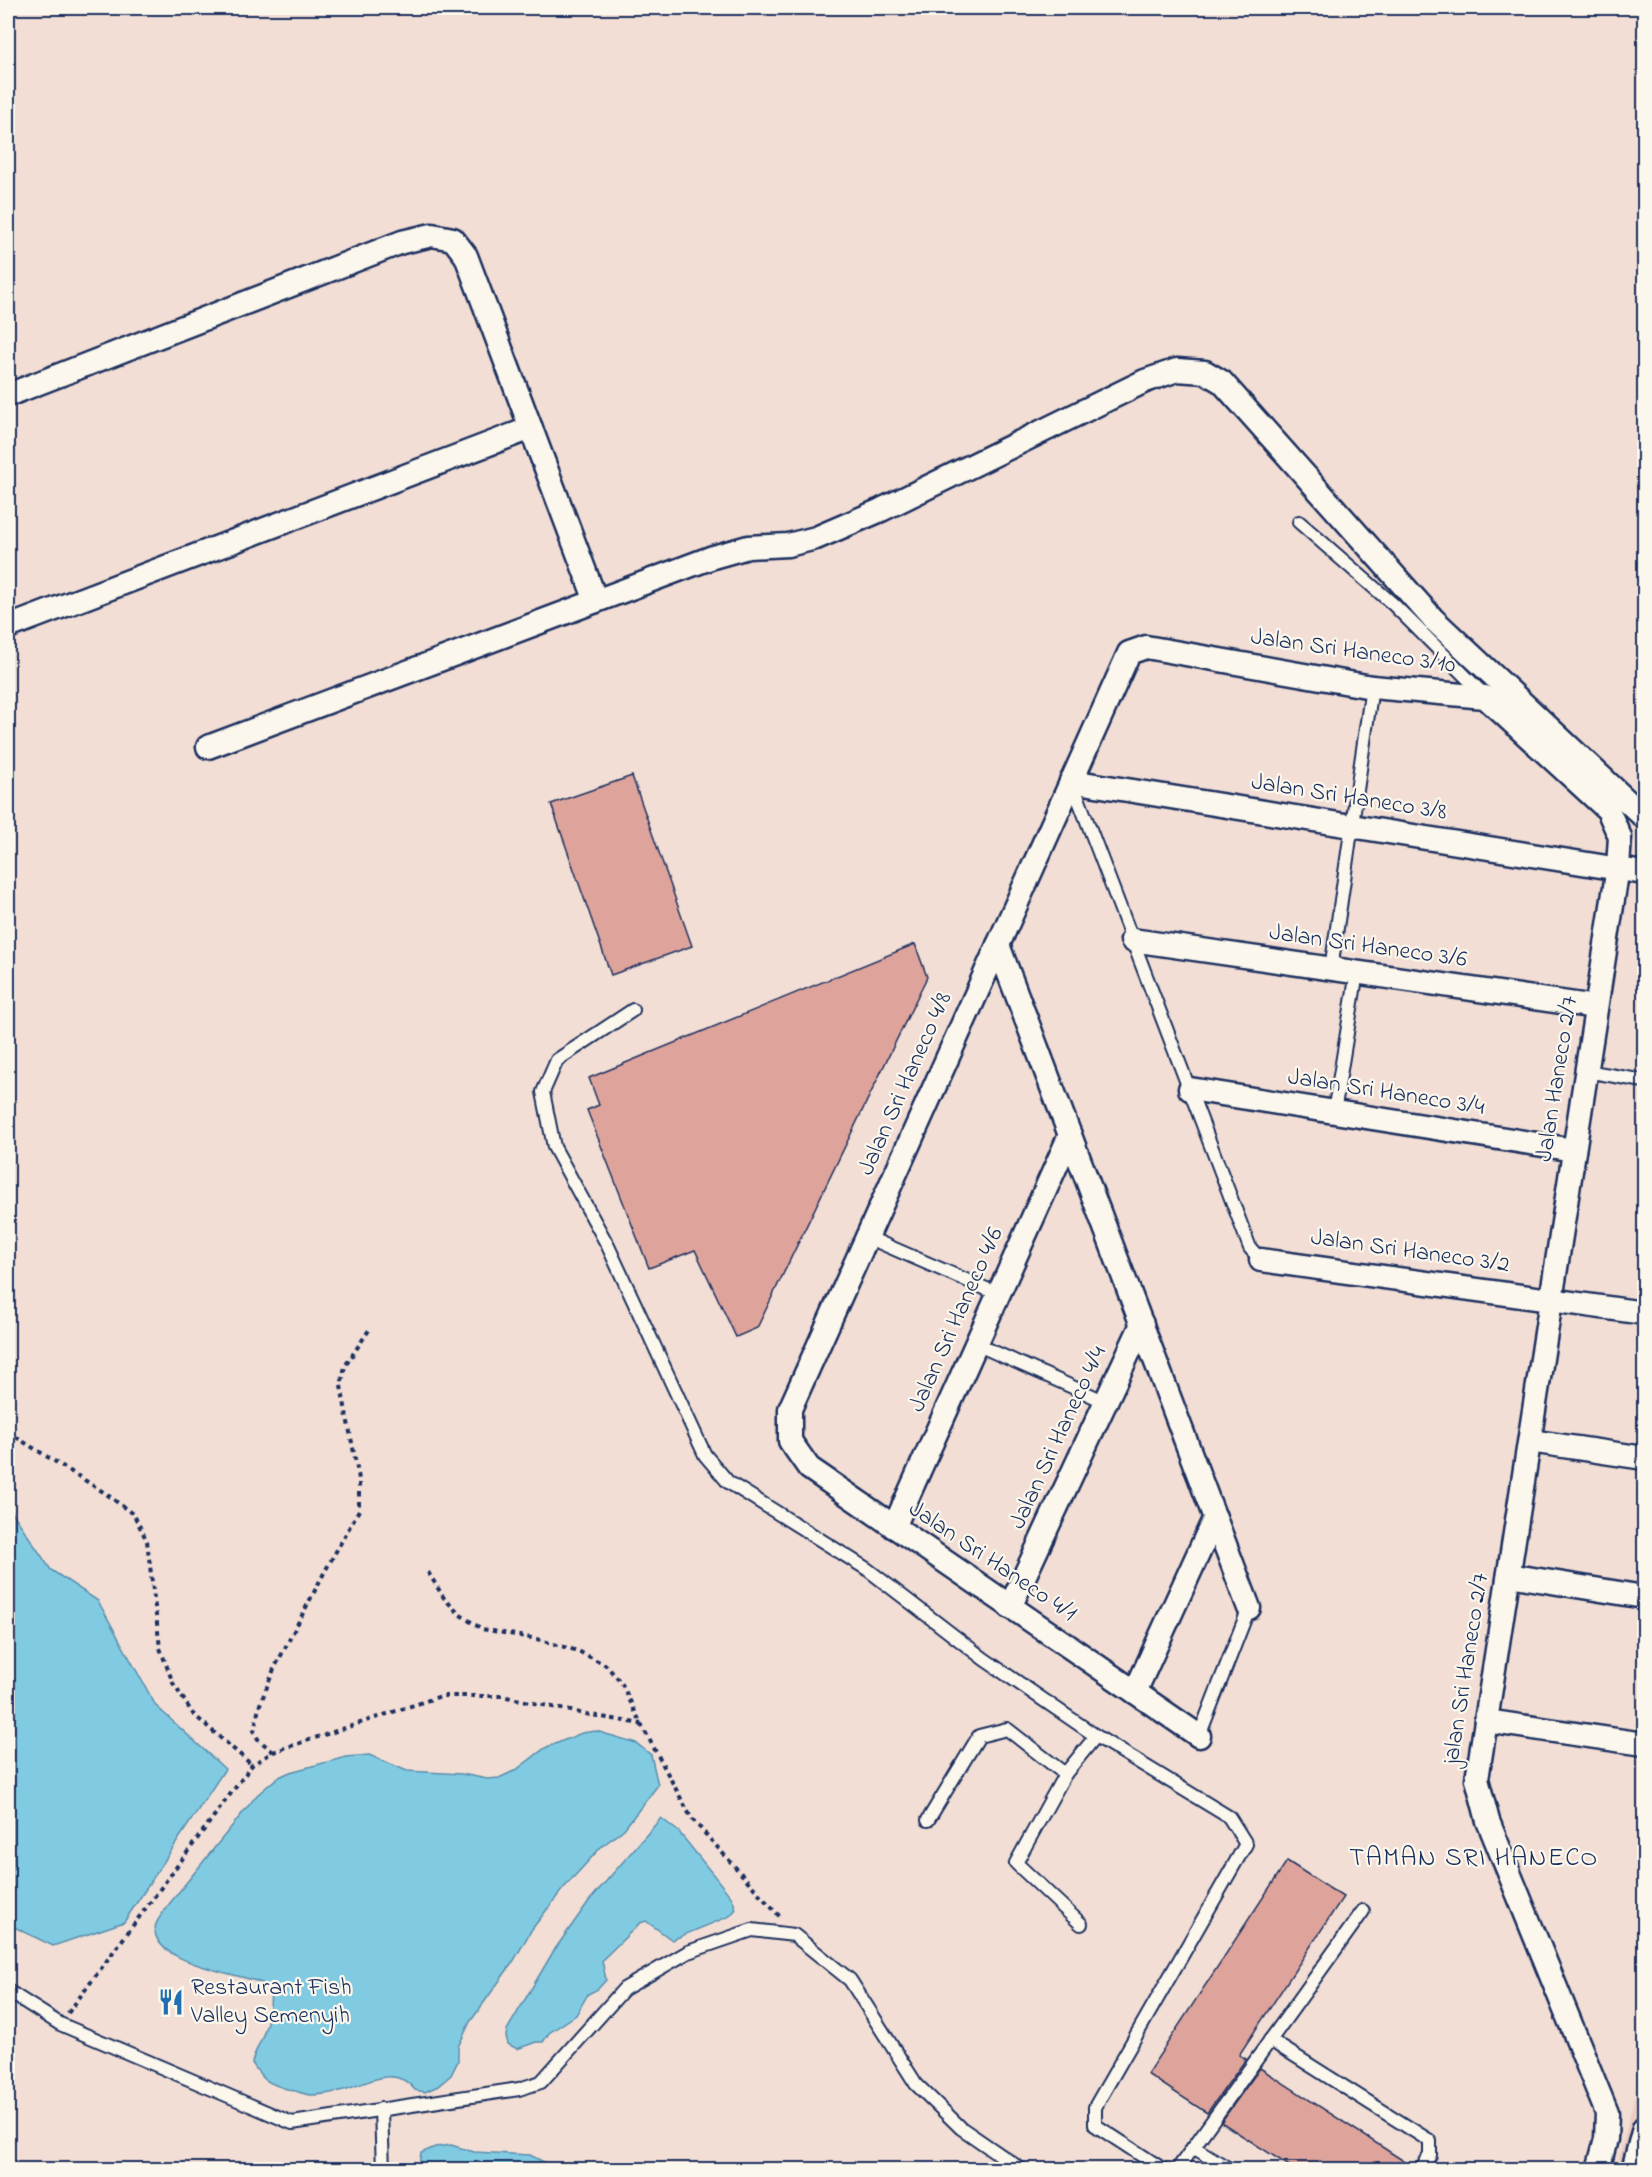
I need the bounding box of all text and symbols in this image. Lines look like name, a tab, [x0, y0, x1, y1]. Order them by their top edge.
street label: Jalan Sri Haneco 3/10	[1248, 620, 1458, 684]
street label: Jalan Sri Haneco 3/8	[1249, 765, 1449, 831]
street label: Jalan Sri Haneco 3/6	[1267, 916, 1469, 978]
street label: Jalan Sri Haneco 4/8	[850, 987, 962, 1181]
street label: Jalan Haneco 2/7	[1528, 994, 1588, 1164]
street label: Jalan Sri Haneco 3/4	[1285, 1060, 1487, 1126]
street label: Jalan Sri Haneco 3/2	[1308, 1221, 1512, 1283]
street label: Jalan Sri Haneco 4/6	[901, 1222, 1014, 1418]
street label: Jalan Sri Haneco 4/4	[1001, 1341, 1117, 1535]
street label: Jalan Sri Haneco 4/1	[901, 1493, 1083, 1632]
street label: jalan Sri Haneco 2/7	[1434, 1571, 1499, 1770]
district label: TAMAN SRI HANECO	[1349, 1840, 1599, 1878]
place label: Restaurant Fish Valley Semenyih	[190, 1971, 352, 2035]
restaurant icon: Restaurant Fish Valley Semenyih	[156, 1987, 186, 2017]

